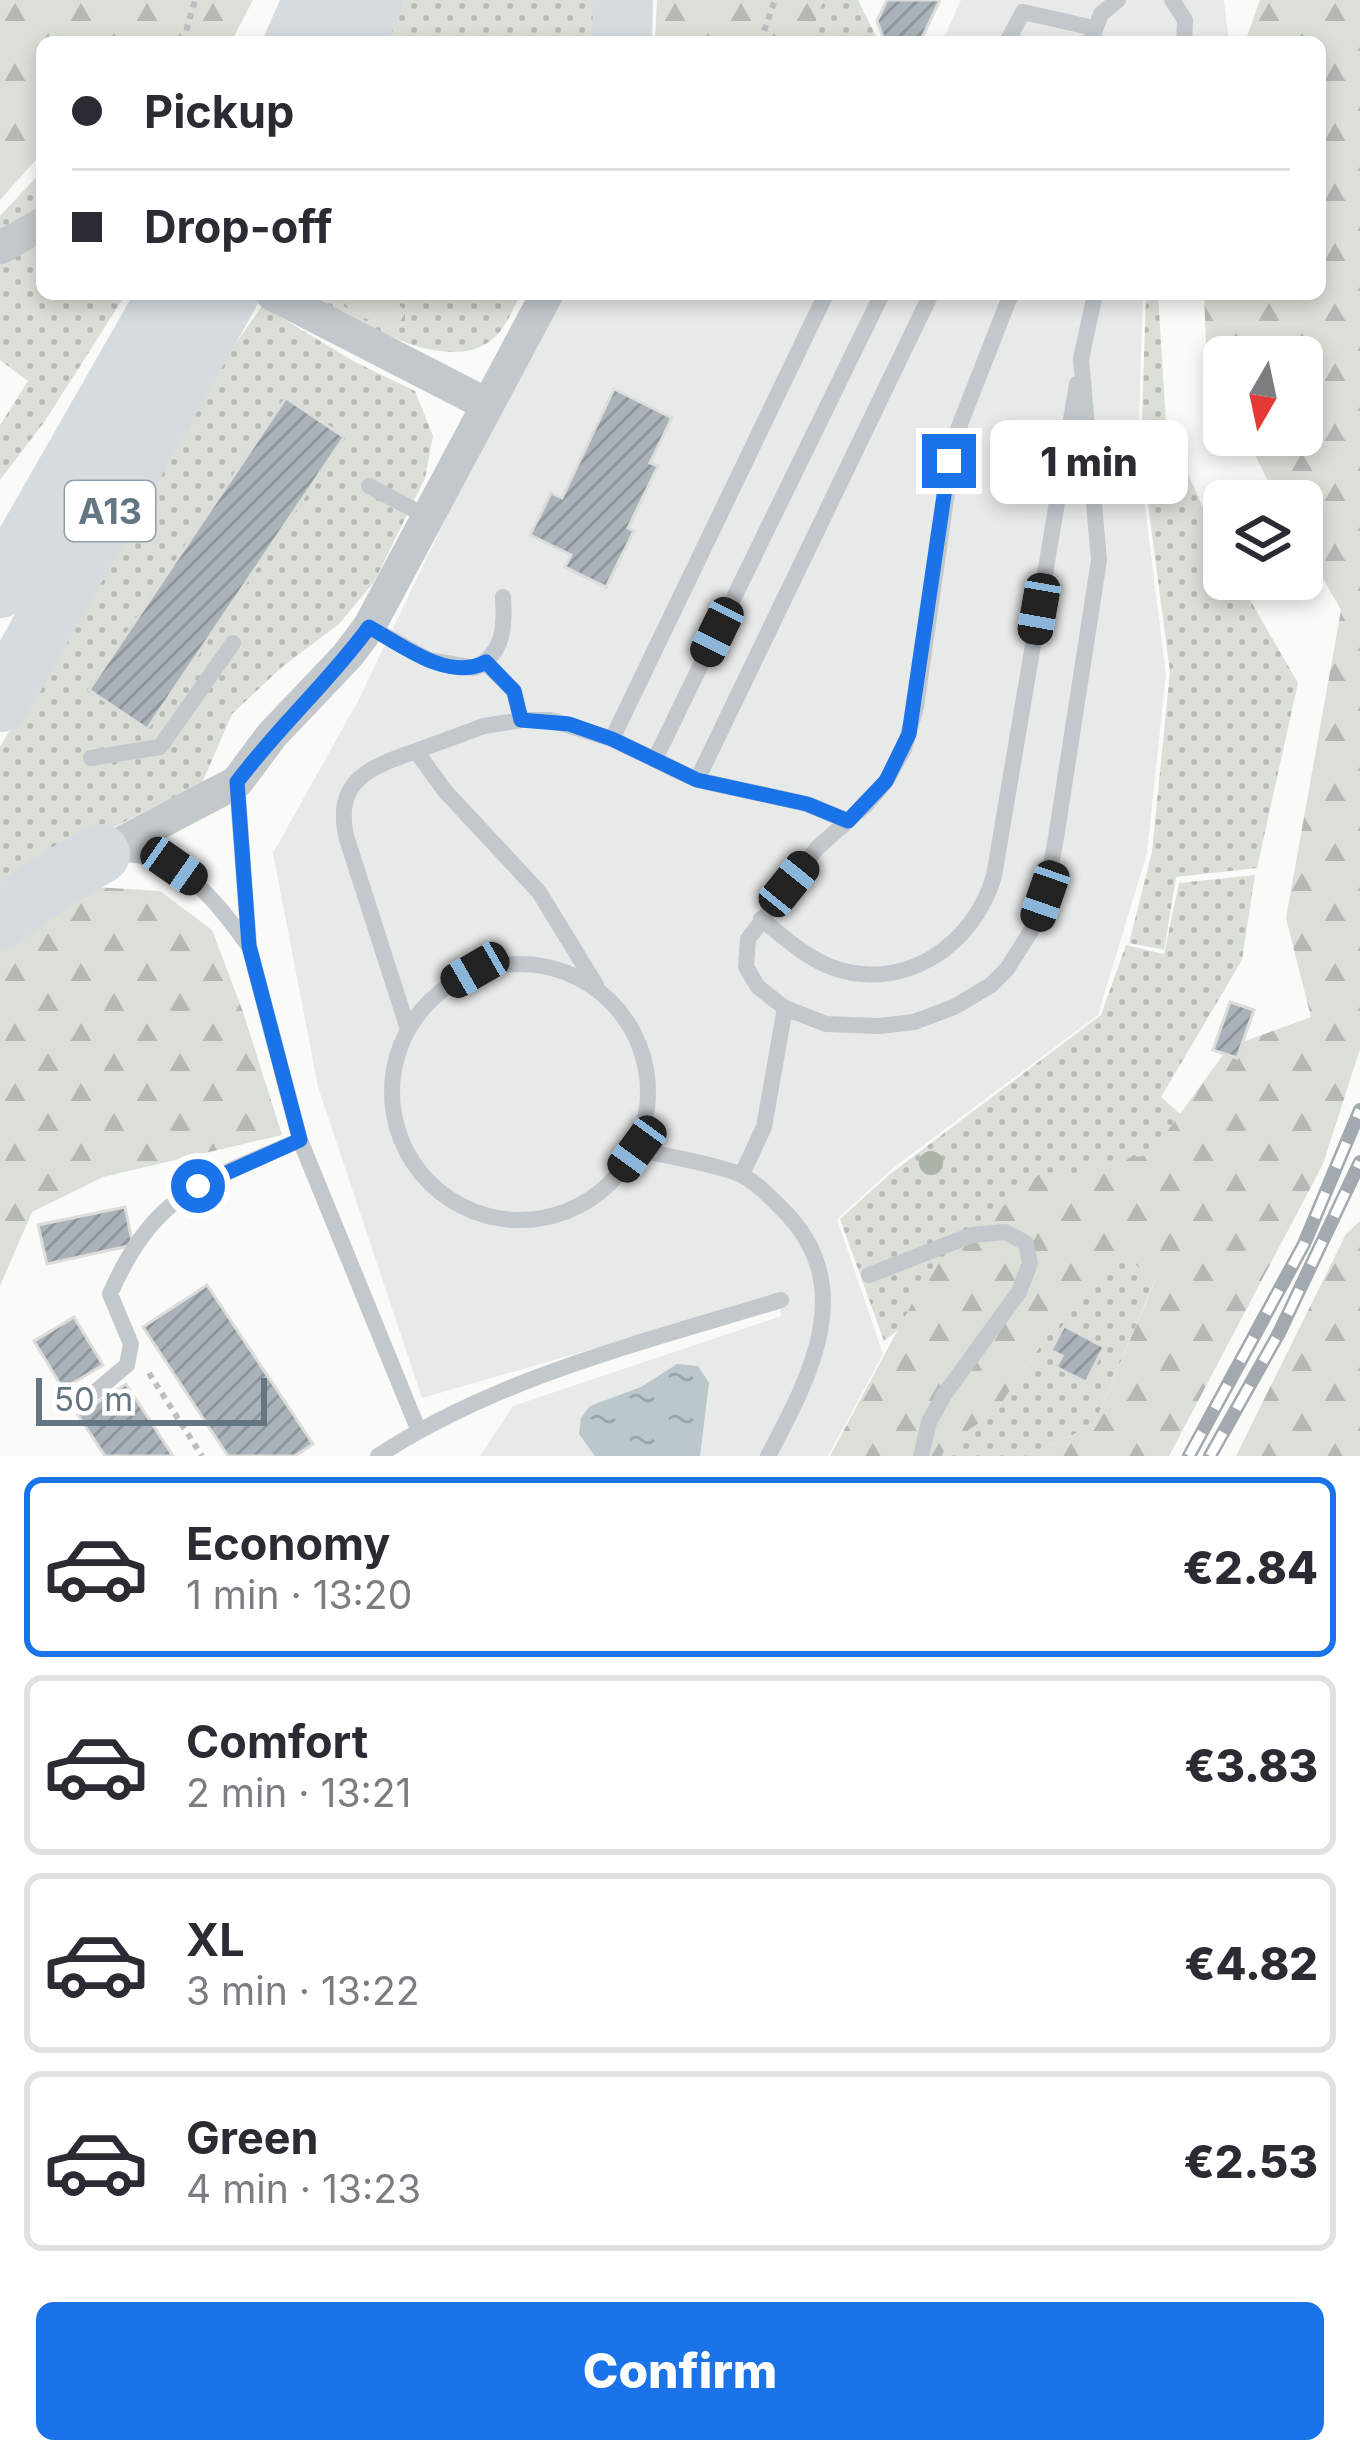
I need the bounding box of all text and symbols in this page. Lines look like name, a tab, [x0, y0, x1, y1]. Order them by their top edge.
text: Pickup	[144, 84, 294, 139]
text: Drop-off	[144, 199, 332, 254]
north arrow	[1203, 336, 1323, 456]
map controls	[1203, 336, 1323, 600]
callout: 1 min	[991, 419, 1189, 503]
route end	[922, 434, 976, 488]
text: 1 min	[1040, 438, 1138, 485]
button: layers	[1203, 480, 1323, 600]
road number: A13	[65, 481, 155, 541]
car	[1015, 570, 1063, 648]
car	[685, 592, 749, 672]
car	[134, 831, 214, 901]
car	[752, 845, 826, 923]
car	[1016, 856, 1074, 936]
car	[435, 936, 515, 1004]
car	[601, 1109, 673, 1189]
route start	[171, 1159, 225, 1213]
scale bar	[36, 1372, 267, 1425]
text: 50 m	[54, 1379, 133, 1419]
icon: car	[42, 1513, 150, 1621]
text: Economy	[186, 1516, 390, 1571]
text: €2.84	[1183, 1540, 1318, 1595]
text: 1 min · 13:20	[186, 1571, 412, 1618]
icon: car	[42, 1711, 150, 1819]
text: Comfort	[186, 1714, 368, 1769]
text: €3.83	[1184, 1738, 1318, 1793]
text: 2 min · 13:21	[186, 1769, 411, 1816]
icon: car	[42, 1909, 150, 2017]
text: XL	[186, 1912, 245, 1967]
text: €4.82	[1184, 1936, 1318, 1991]
text: 3 min · 13:22	[186, 1967, 420, 2014]
icon: car	[42, 2107, 150, 2215]
text: Green	[186, 2110, 319, 2165]
text: €2.53	[1184, 2134, 1318, 2189]
text: 4 min · 13:23	[186, 2165, 421, 2212]
button: Confirm	[36, 2302, 1324, 2440]

